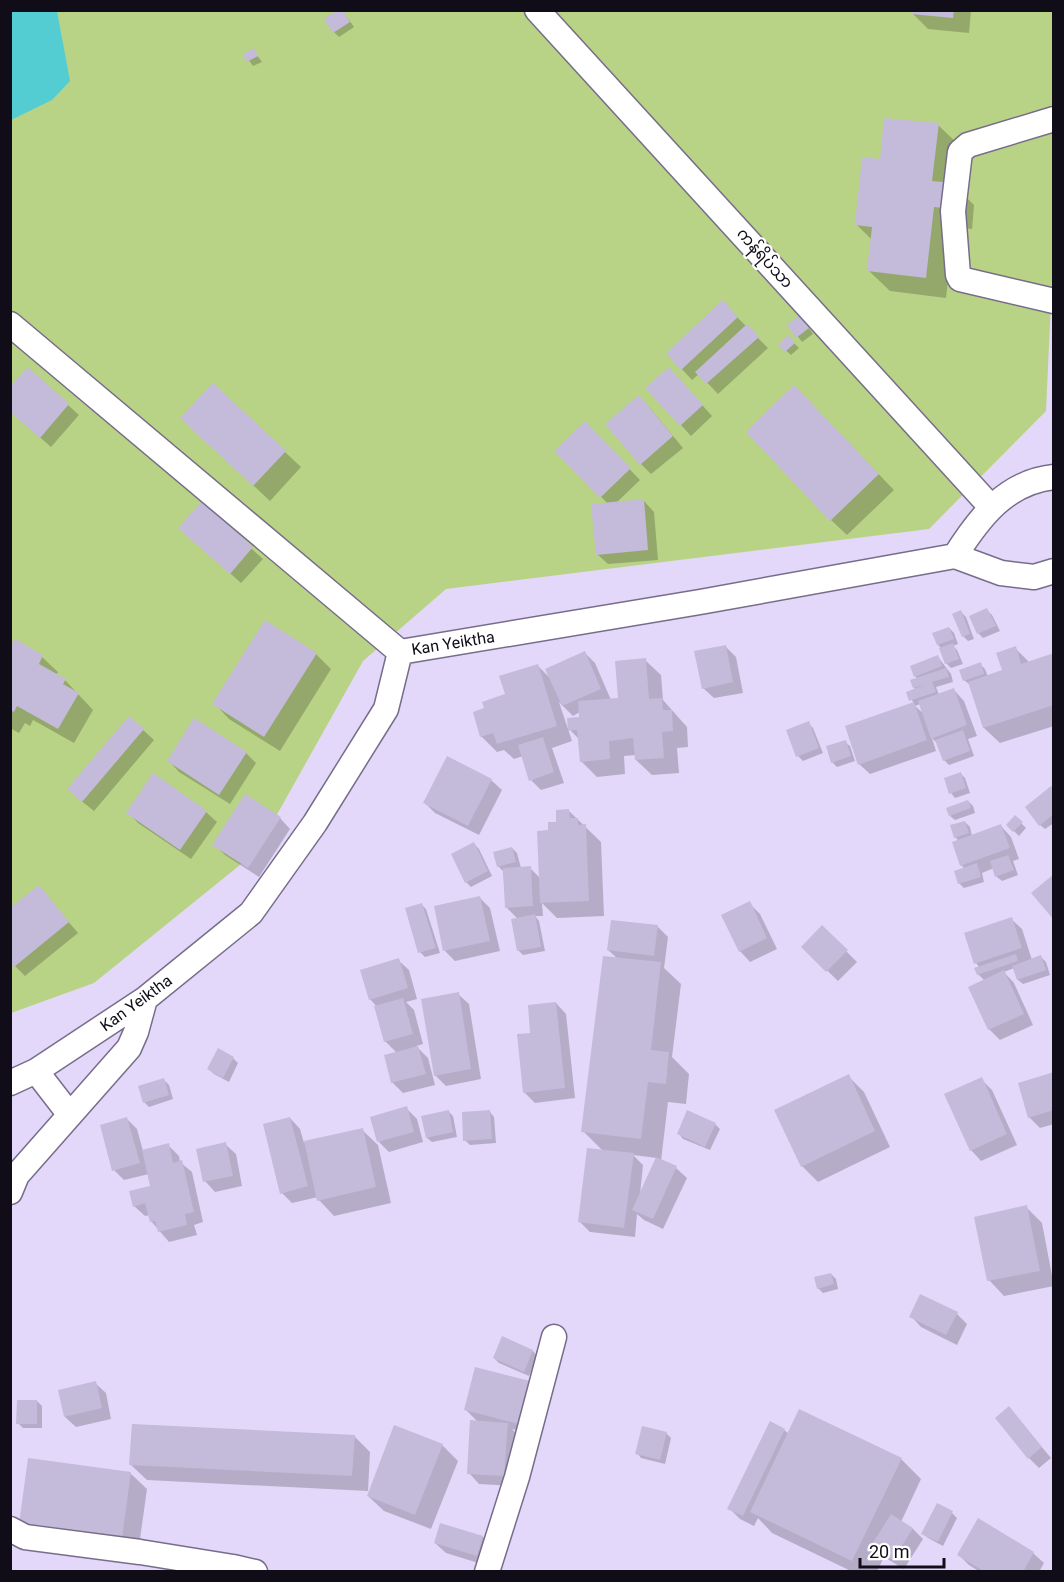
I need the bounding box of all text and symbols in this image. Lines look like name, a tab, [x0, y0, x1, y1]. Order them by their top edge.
street label: ကန်ရိပ်သာ	[730, 223, 798, 295]
street label: Kan Yeiktha	[410, 627, 496, 659]
street label: Kan Yeiktha	[96, 971, 176, 1035]
scale bar	[860, 1531, 944, 1569]
text: 20 m	[869, 1541, 909, 1562]

